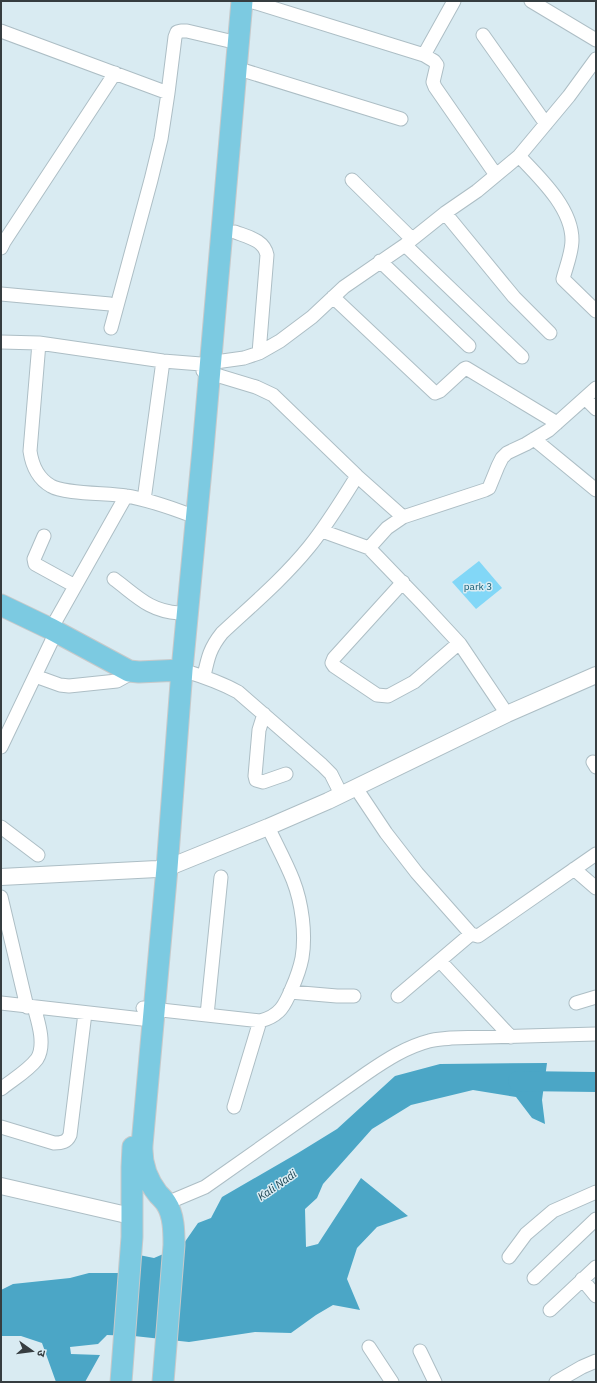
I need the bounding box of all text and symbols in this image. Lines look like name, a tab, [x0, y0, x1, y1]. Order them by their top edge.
park label: park 3	[464, 580, 492, 593]
water label: Kali Nadi	[255, 1166, 299, 1203]
north arrow	[12, 1331, 52, 1371]
text: उ	[34, 1349, 49, 1359]

